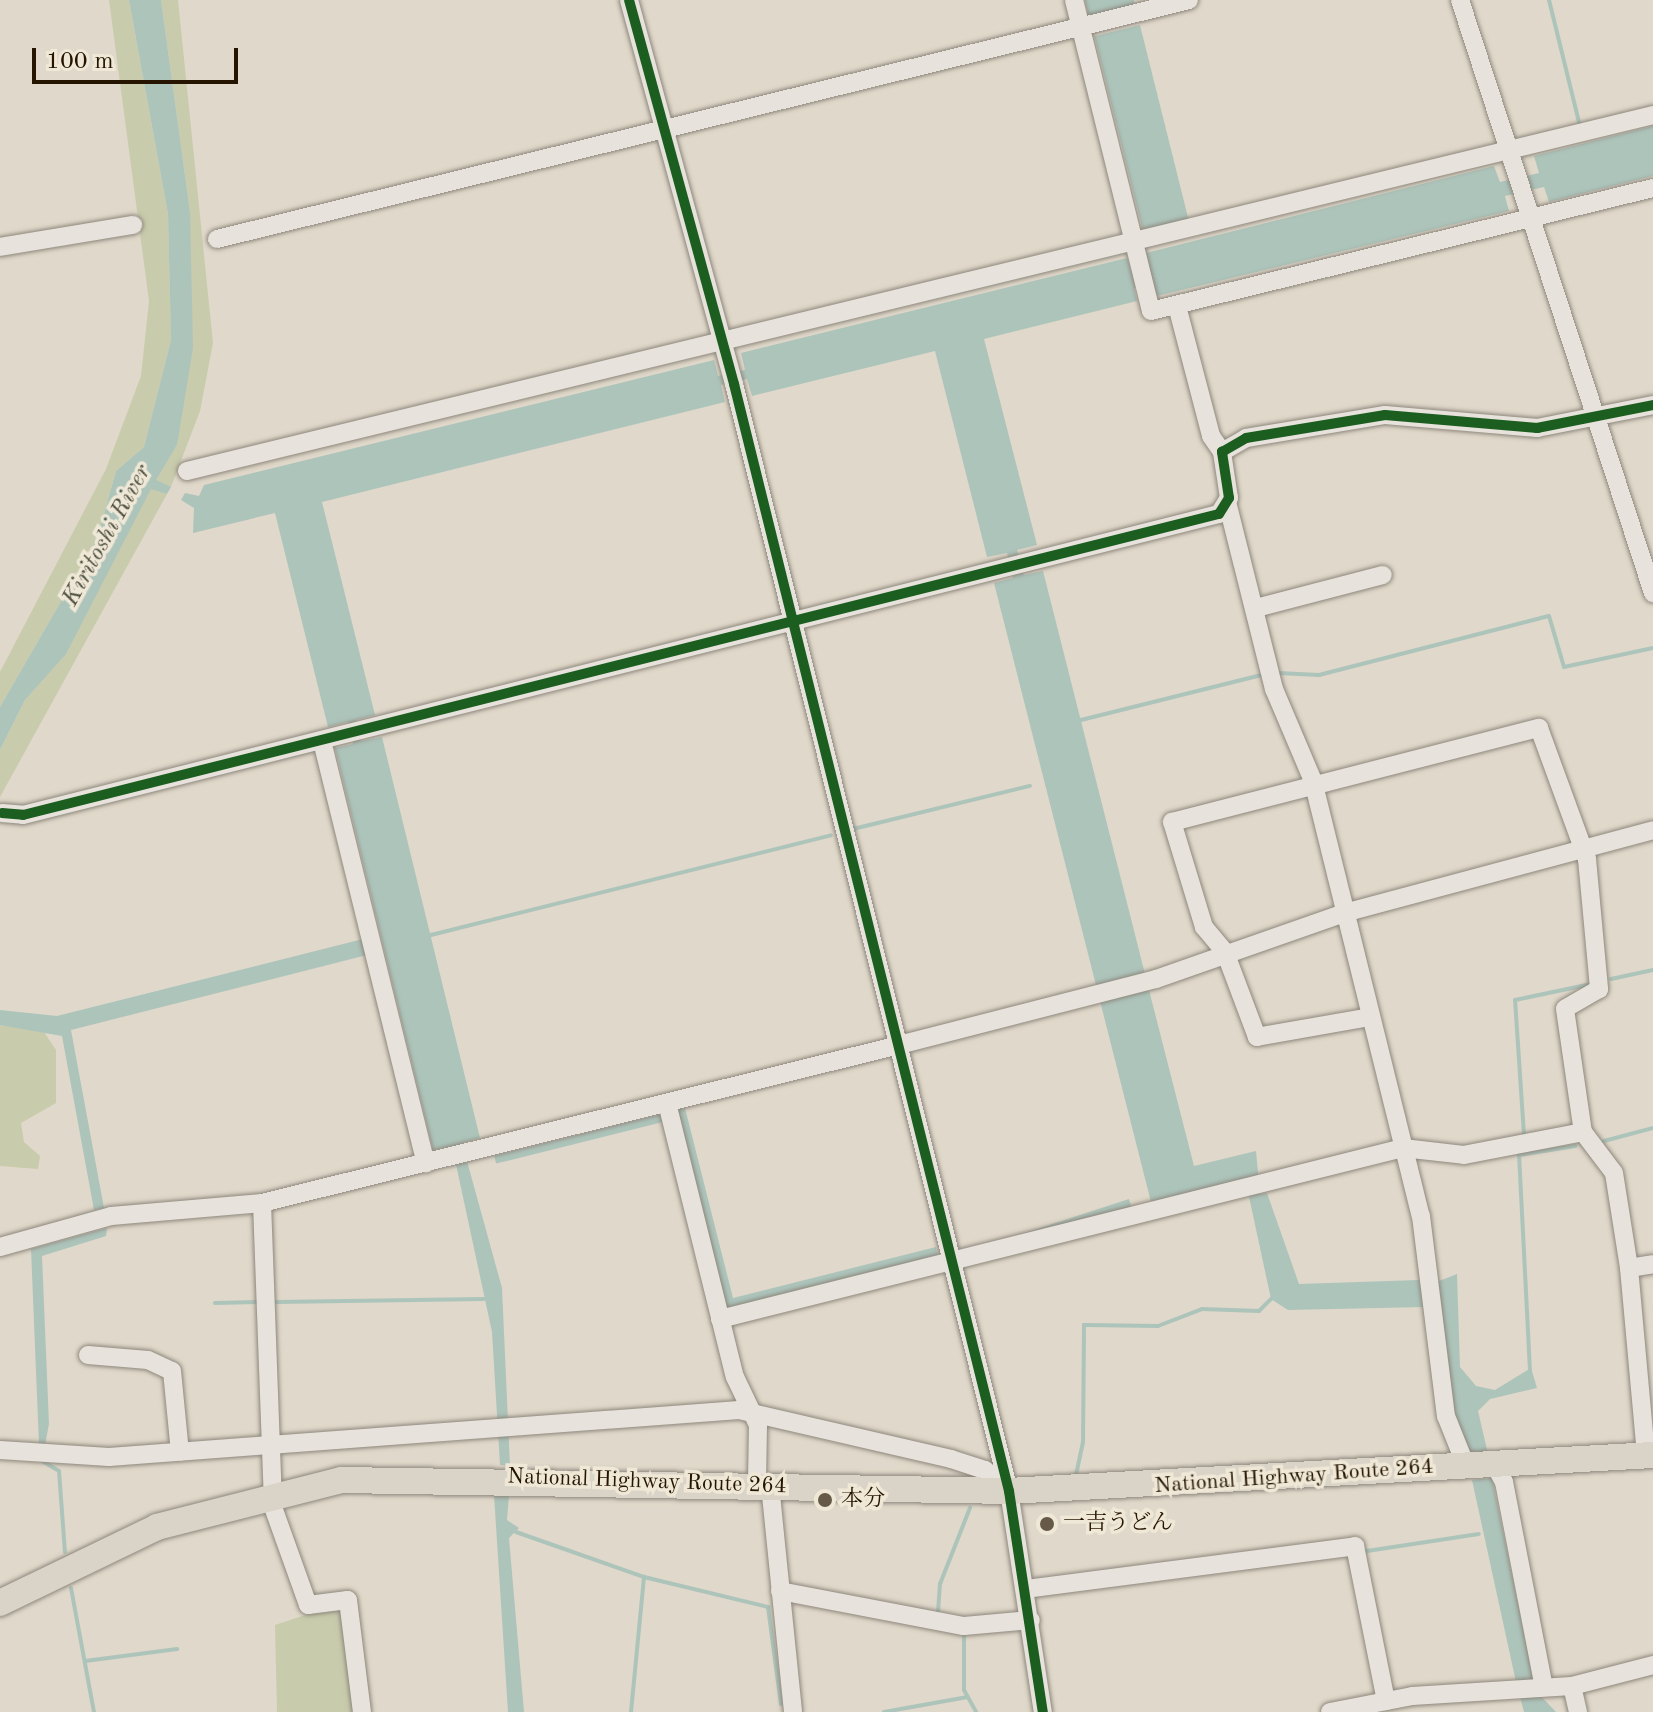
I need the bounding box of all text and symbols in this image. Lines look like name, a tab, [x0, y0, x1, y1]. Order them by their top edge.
scale bar	[36, 32, 242, 82]
text: 100 m	[46, 50, 114, 74]
water label: Kiritoshi River	[57, 460, 159, 612]
street label: National Highway Route 264	[1154, 1454, 1434, 1500]
street label: National Highway Route 264	[507, 1464, 787, 1500]
place label: 本分	[841, 1487, 885, 1513]
marker: 本分	[816, 1491, 834, 1509]
place label: 一吉うどん	[1063, 1511, 1173, 1537]
marker: 一吉うどん	[1038, 1515, 1056, 1533]

